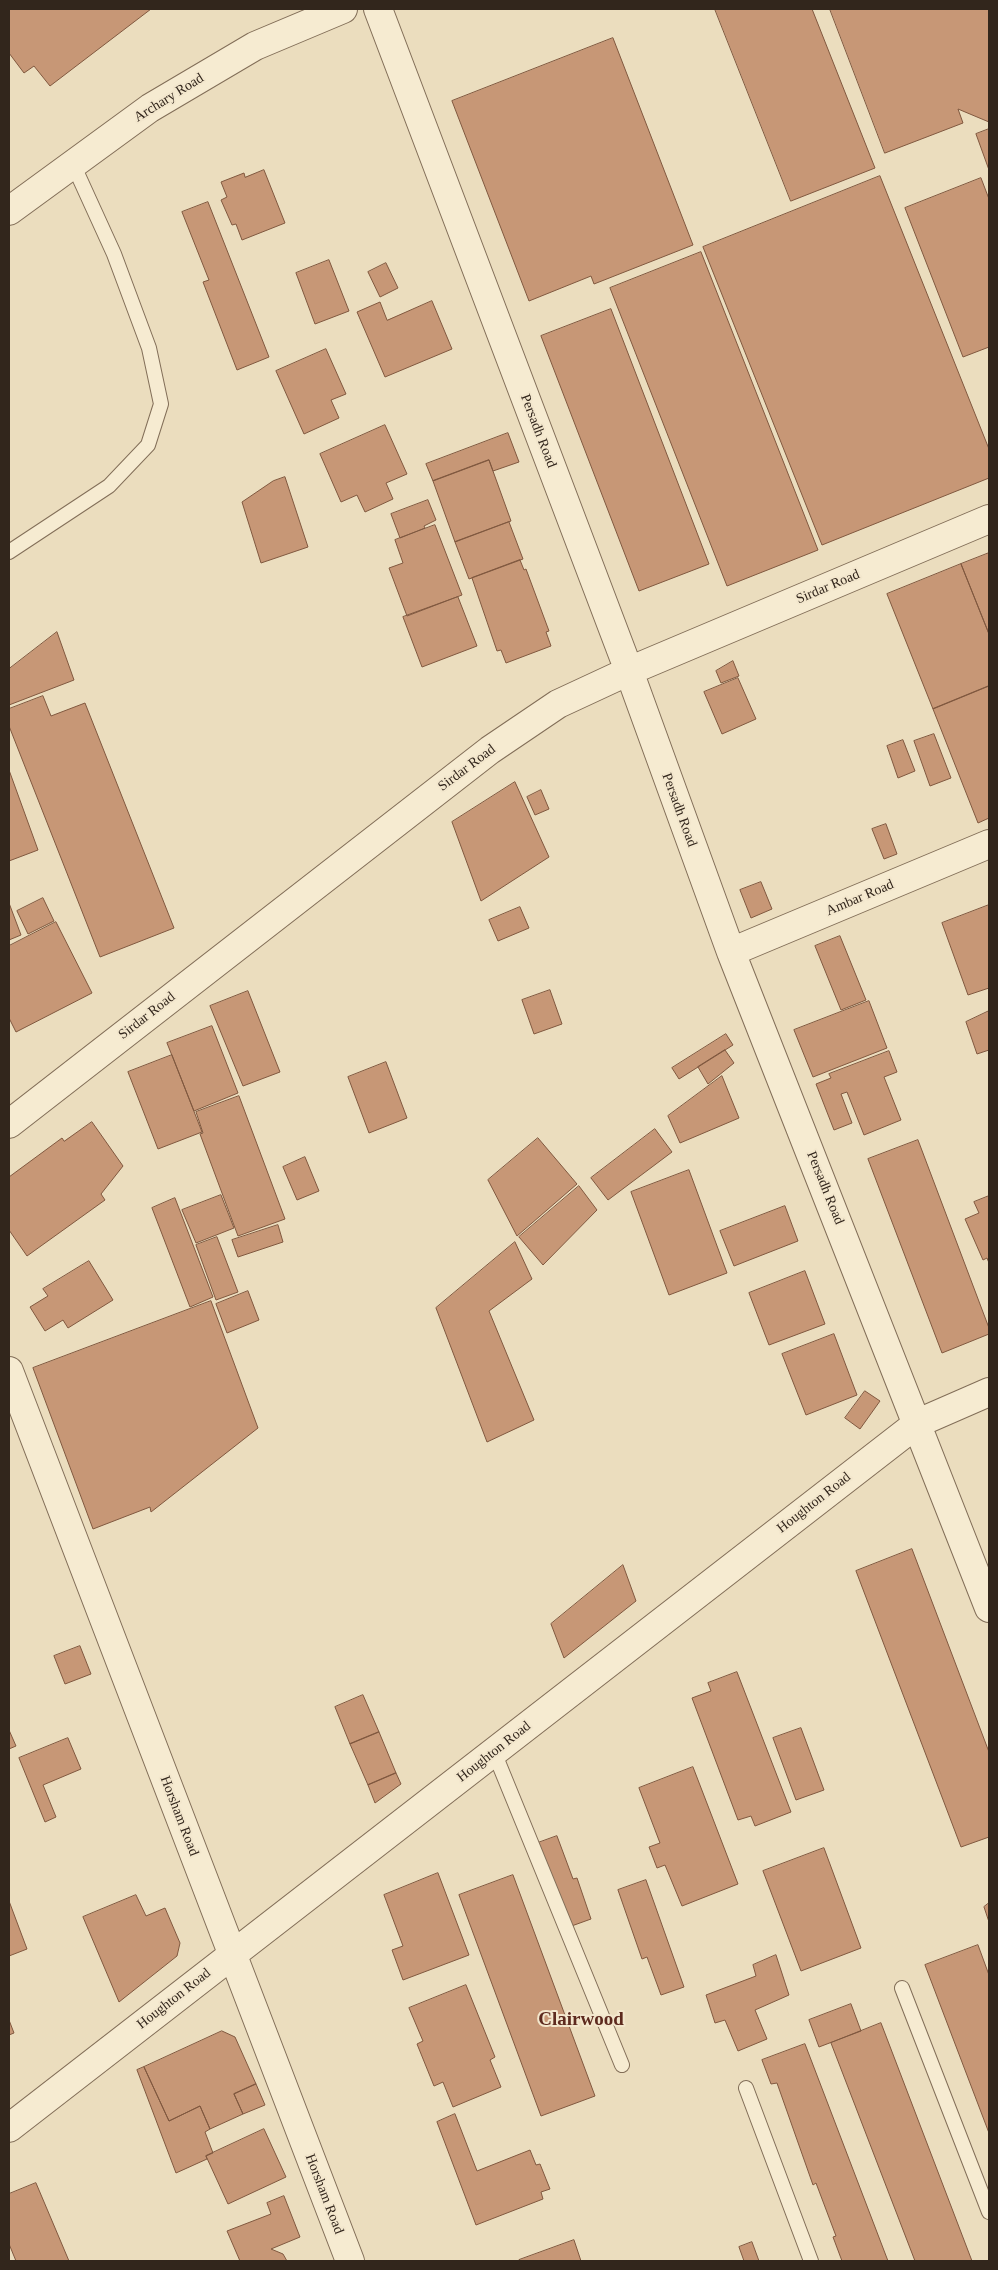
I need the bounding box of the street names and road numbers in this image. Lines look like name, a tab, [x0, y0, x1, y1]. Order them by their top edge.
street label: Archary Road	[131, 70, 207, 126]
street label: Persadh Road	[516, 392, 560, 470]
street label: Sirdar Road	[794, 566, 862, 608]
street label: Sirdar Road	[435, 741, 499, 795]
street label: Persadh Road	[658, 771, 700, 849]
street label: Ambar Road	[824, 876, 896, 920]
street label: Sirdar Road	[115, 989, 179, 1043]
street label: Persadh Road	[803, 1149, 847, 1227]
street label: Houghton Road	[774, 1469, 854, 1537]
street label: Houghton Road	[454, 1718, 534, 1786]
street label: Horsham Road	[156, 1774, 202, 1858]
street label: Houghton Road	[134, 1965, 214, 2033]
street label: Horsham Road	[301, 2152, 347, 2236]

